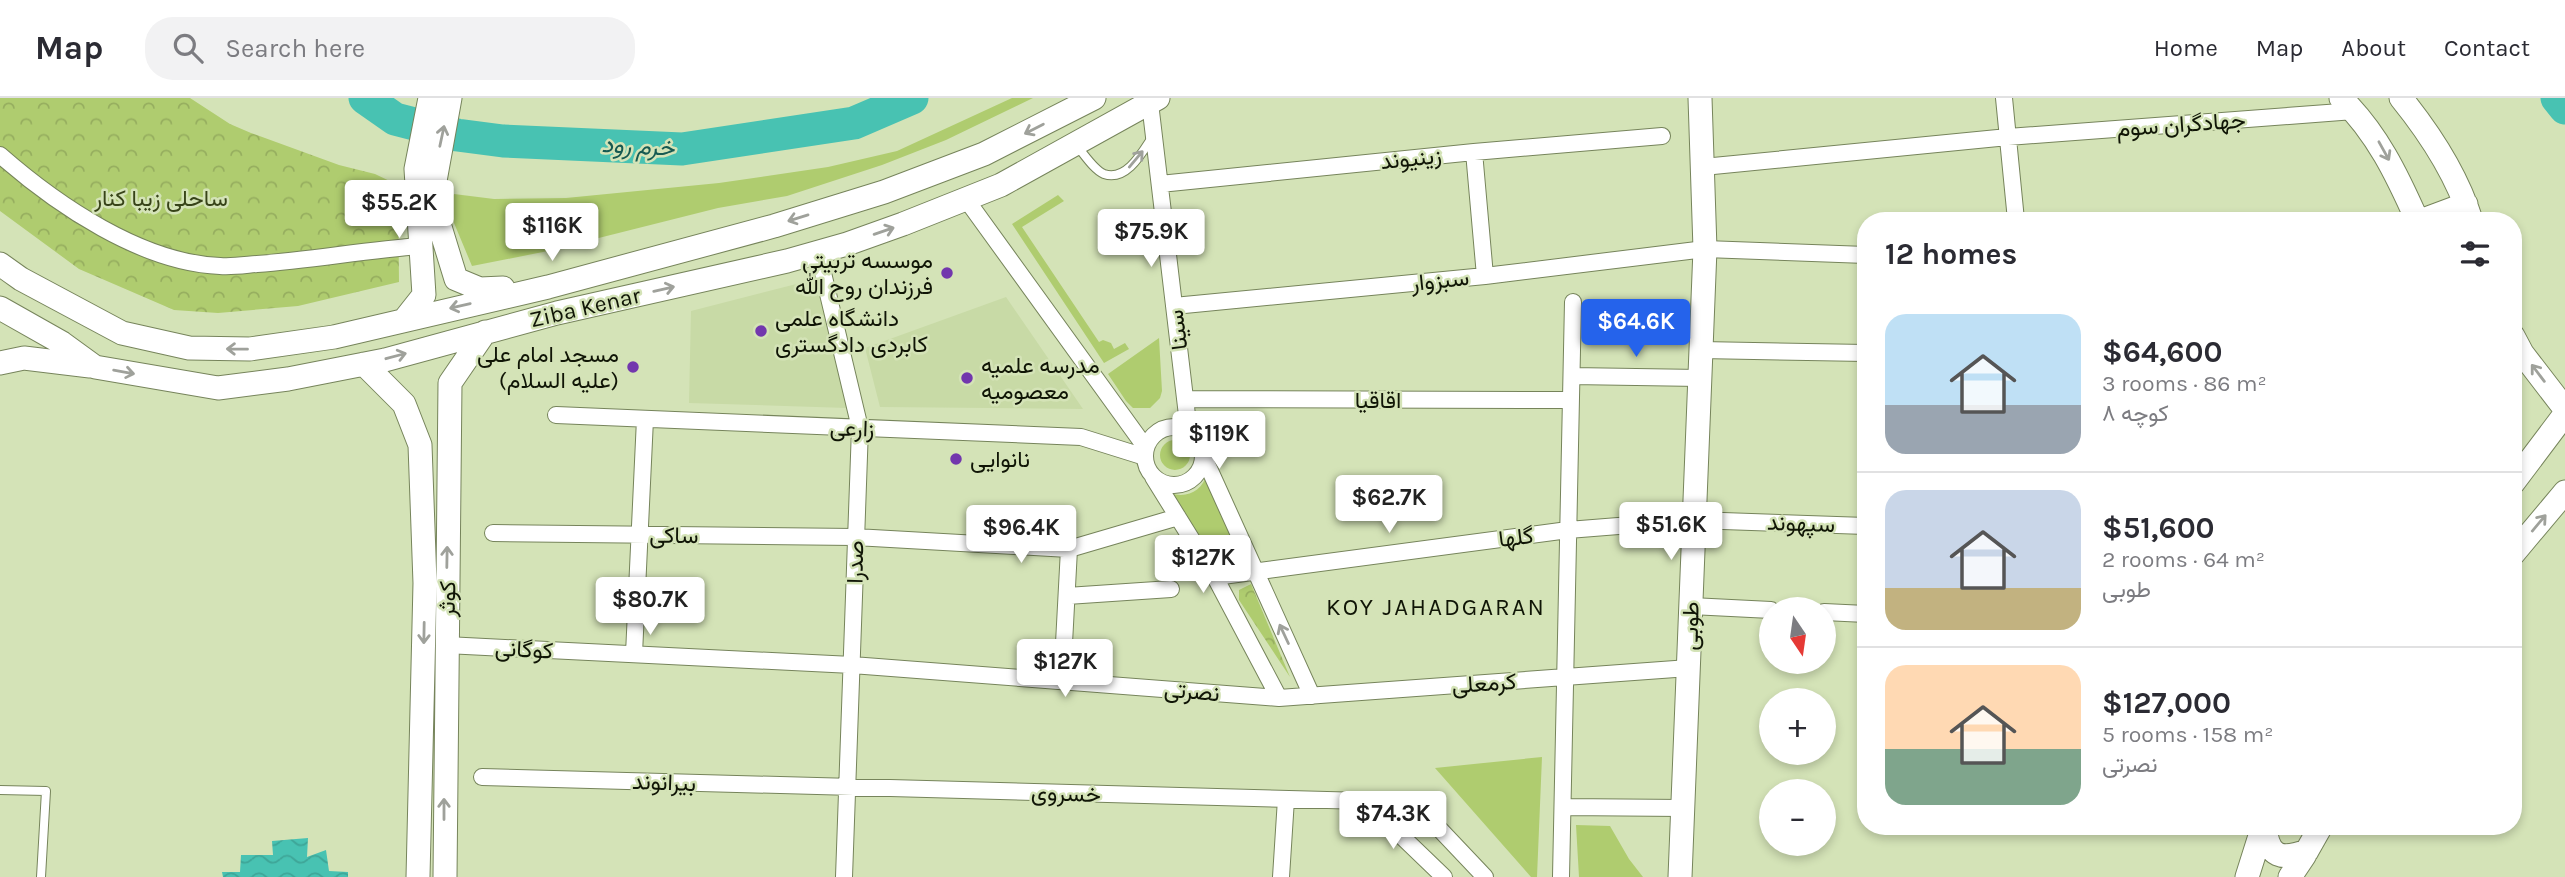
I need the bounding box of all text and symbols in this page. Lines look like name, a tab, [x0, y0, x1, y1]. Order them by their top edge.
search box	[145, 17, 635, 80]
text: Map	[35, 29, 103, 67]
icon: search	[169, 29, 207, 67]
text: Search here	[225, 33, 365, 64]
text: Home	[2154, 34, 2218, 62]
text: Map	[2256, 34, 2303, 62]
text: About	[2341, 34, 2406, 62]
text: Contact	[2444, 34, 2530, 62]
street label: جهادگران سوم	[2115, 107, 2247, 143]
one-way arrow	[1024, 123, 1044, 137]
one-way arrow	[436, 125, 450, 148]
water label: خرم رود	[601, 130, 676, 164]
one-way arrow	[2378, 140, 2391, 161]
street label: زینیوند	[1379, 142, 1443, 176]
one-way arrow	[1128, 151, 1144, 169]
pin: $55.2K	[342, 180, 456, 240]
park label: ساحلی زیبا کنار	[93, 185, 228, 213]
text: $55.2K	[361, 189, 437, 216]
pin: $116K	[503, 204, 601, 263]
pin: $75.9K	[1094, 209, 1208, 269]
text: $116K	[521, 212, 583, 239]
one-way arrow	[788, 213, 810, 226]
text: $75.9K	[1114, 218, 1188, 245]
one-way arrow	[873, 224, 895, 236]
icon: filters	[2456, 235, 2494, 273]
text: 12 homes	[1885, 236, 2017, 272]
place label: موسسه تربیتی فرزندان روح الله	[795, 247, 933, 302]
street label: سبزوار	[1409, 264, 1470, 298]
marker: موسسه تربیتی فرزندان روح الله	[939, 265, 955, 281]
street label: Ziba Kenar	[527, 281, 644, 333]
one-way arrow	[652, 282, 675, 295]
one-way arrow	[449, 300, 472, 313]
pin: $64.6K	[1579, 300, 1693, 359]
place label: دانشگاه علمی کابردی دادگستری	[775, 305, 928, 359]
street label: سینا	[1162, 308, 1193, 352]
text: $64.6K	[1597, 308, 1675, 335]
marker: دانشگاه علمی کابردی دادگستری	[753, 323, 769, 339]
text: $64,600	[2102, 334, 2222, 370]
place label: مسجد امام علی (علیه السلام)	[477, 341, 619, 395]
one-way arrow	[225, 342, 248, 356]
icon: home	[1941, 342, 2025, 426]
one-way arrow	[385, 349, 407, 362]
place label: مدرسه علمیه معصومیه	[981, 352, 1100, 406]
marker: مسجد امام علی (علیه السلام)	[625, 359, 641, 375]
one-way arrow	[2530, 365, 2545, 383]
one-way arrow	[112, 366, 135, 380]
marker: مدرسه علمیه معصومیه	[959, 370, 975, 386]
text: 3 rooms · 86 m²	[2102, 370, 2267, 397]
street label: اقاقیا	[1355, 387, 1401, 414]
text: کوچه ۸	[2102, 400, 2169, 427]
pin: $119K	[1170, 412, 1268, 471]
street label: زارعی	[829, 414, 875, 444]
text: $119K	[1188, 420, 1250, 447]
place label: نانوایی	[970, 446, 1030, 474]
marker: نانوایی	[948, 451, 964, 467]
pin: $62.7K	[1332, 476, 1446, 535]
text: $62.7K	[1351, 484, 1427, 511]
pin: $51.6K	[1614, 503, 1728, 562]
pin: $96.4K	[964, 505, 1078, 565]
street label: سپهوند	[1766, 509, 1836, 540]
text: $51,600	[2102, 510, 2215, 546]
text: $51.6K	[1635, 511, 1707, 538]
text: $96.4K	[982, 514, 1060, 541]
one-way arrow	[2531, 514, 2547, 532]
icon: home	[1941, 518, 2025, 602]
street label: ساکی	[649, 522, 699, 549]
street label: گلها	[1497, 522, 1535, 554]
pin: $127K	[1154, 536, 1252, 595]
street label: صدرا	[842, 540, 870, 584]
text: $127K	[1171, 544, 1235, 571]
one-way arrow	[441, 546, 454, 569]
text: 2 rooms · 64 m²	[2102, 546, 2265, 573]
text: طوبی	[2102, 576, 2151, 603]
pin: $80.7K	[593, 578, 707, 637]
street label: کوثر	[434, 581, 462, 618]
text: $80.7K	[612, 586, 688, 613]
district label: KOY JAHADGARAN	[1326, 593, 1546, 621]
north arrow	[1759, 597, 1836, 674]
map controls	[1759, 597, 1836, 856]
street label: طوبی	[1676, 601, 1706, 651]
one-way arrow	[417, 621, 431, 644]
one-way arrow	[1276, 624, 1290, 645]
street label: کوگانی	[494, 634, 554, 666]
pin: $127K	[1016, 640, 1114, 699]
text: $127K	[1033, 648, 1097, 675]
street label: کرمعلی	[1451, 668, 1517, 700]
street label: نصرتی	[1163, 676, 1221, 708]
text: $127,000	[2102, 685, 2231, 721]
button: +	[1759, 688, 1836, 765]
icon: home	[1941, 693, 2025, 777]
text: 5 rooms · 158 m²	[2102, 721, 2273, 748]
text: نصرتی	[2102, 751, 2158, 778]
street label: بیرانوند	[631, 768, 697, 798]
street label: خسروی	[1031, 779, 1101, 809]
button: −	[1759, 779, 1836, 856]
pin: $74.3K	[1336, 792, 1450, 851]
one-way arrow	[437, 798, 451, 821]
text: $74.3K	[1355, 800, 1431, 827]

